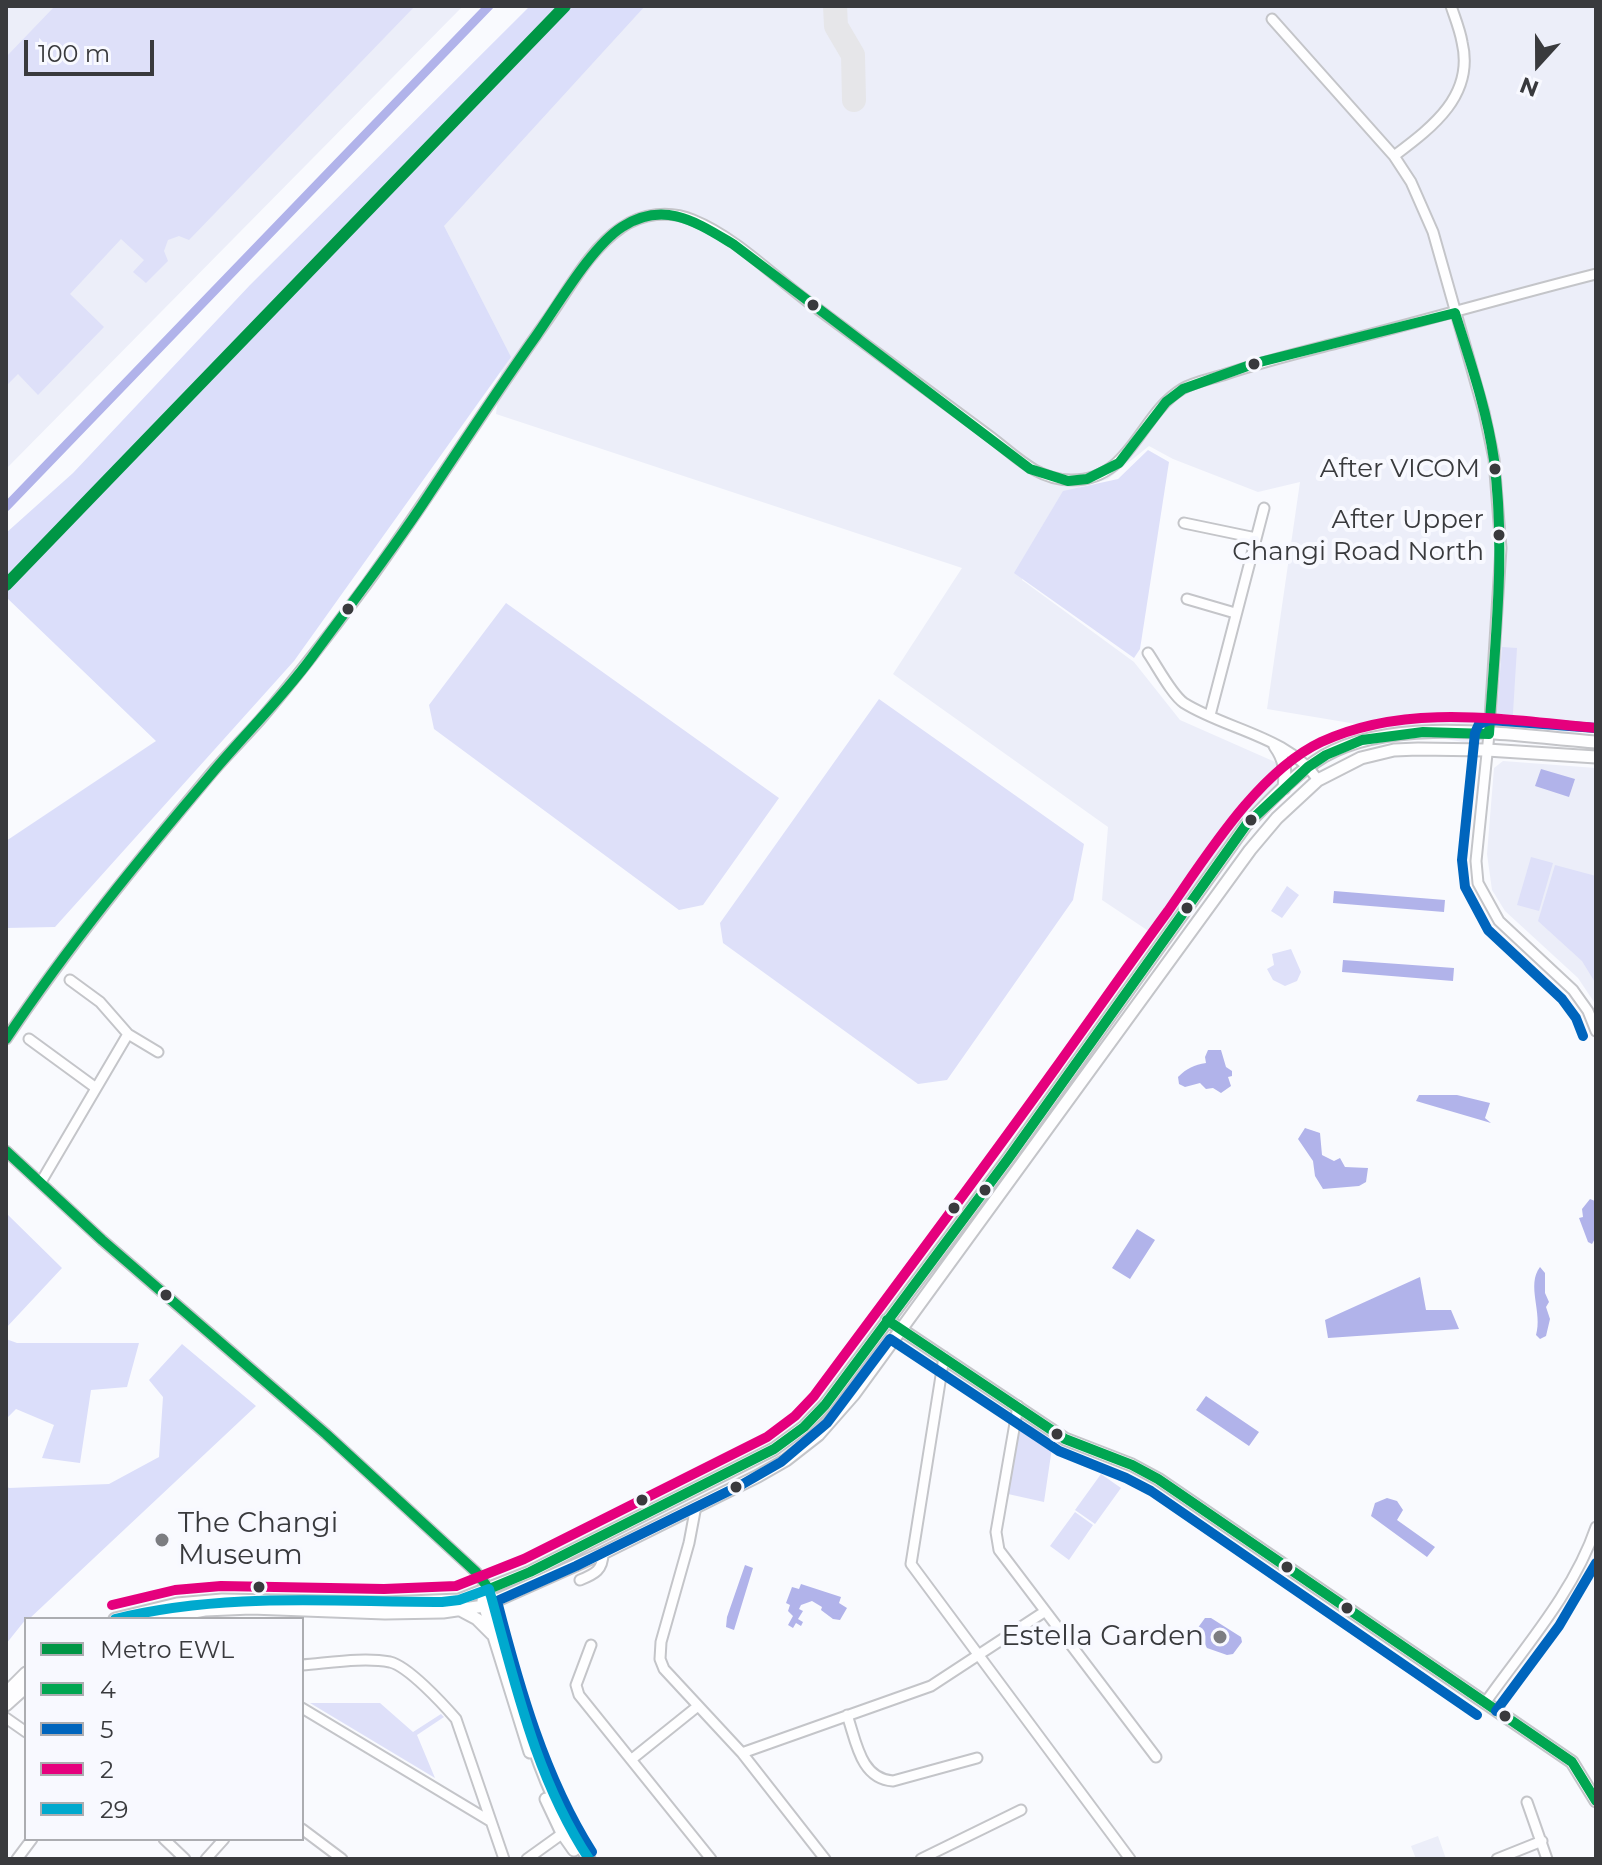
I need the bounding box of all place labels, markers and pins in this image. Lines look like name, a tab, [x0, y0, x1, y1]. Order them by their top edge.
unlabelled marker	[805, 297, 821, 313]
unlabelled marker	[1246, 356, 1262, 372]
place label: After VICOM	[1320, 453, 1480, 485]
marker: After VICOM	[1487, 461, 1503, 477]
place label: After Upper Changi Road North	[1232, 504, 1484, 566]
marker: After Upper Changi Road North	[1491, 527, 1507, 543]
unlabelled marker	[340, 601, 356, 617]
unlabelled marker	[1243, 812, 1259, 828]
unlabelled marker	[1179, 900, 1195, 916]
unlabelled marker	[977, 1182, 993, 1198]
unlabelled marker	[946, 1200, 962, 1216]
unlabelled marker	[158, 1287, 174, 1303]
unlabelled marker	[1049, 1426, 1065, 1442]
unlabelled marker	[728, 1479, 744, 1495]
unlabelled marker	[634, 1492, 650, 1508]
place label: The Changi Museum	[178, 1507, 338, 1573]
marker: The Changi Museum	[153, 1531, 171, 1549]
unlabelled marker	[1279, 1559, 1295, 1575]
unlabelled marker	[251, 1579, 267, 1595]
unlabelled marker	[1339, 1600, 1355, 1616]
place label: Estella Garden	[1001, 1620, 1204, 1654]
marker: Estella Garden	[1211, 1628, 1229, 1646]
unlabelled marker	[1497, 1708, 1513, 1724]

